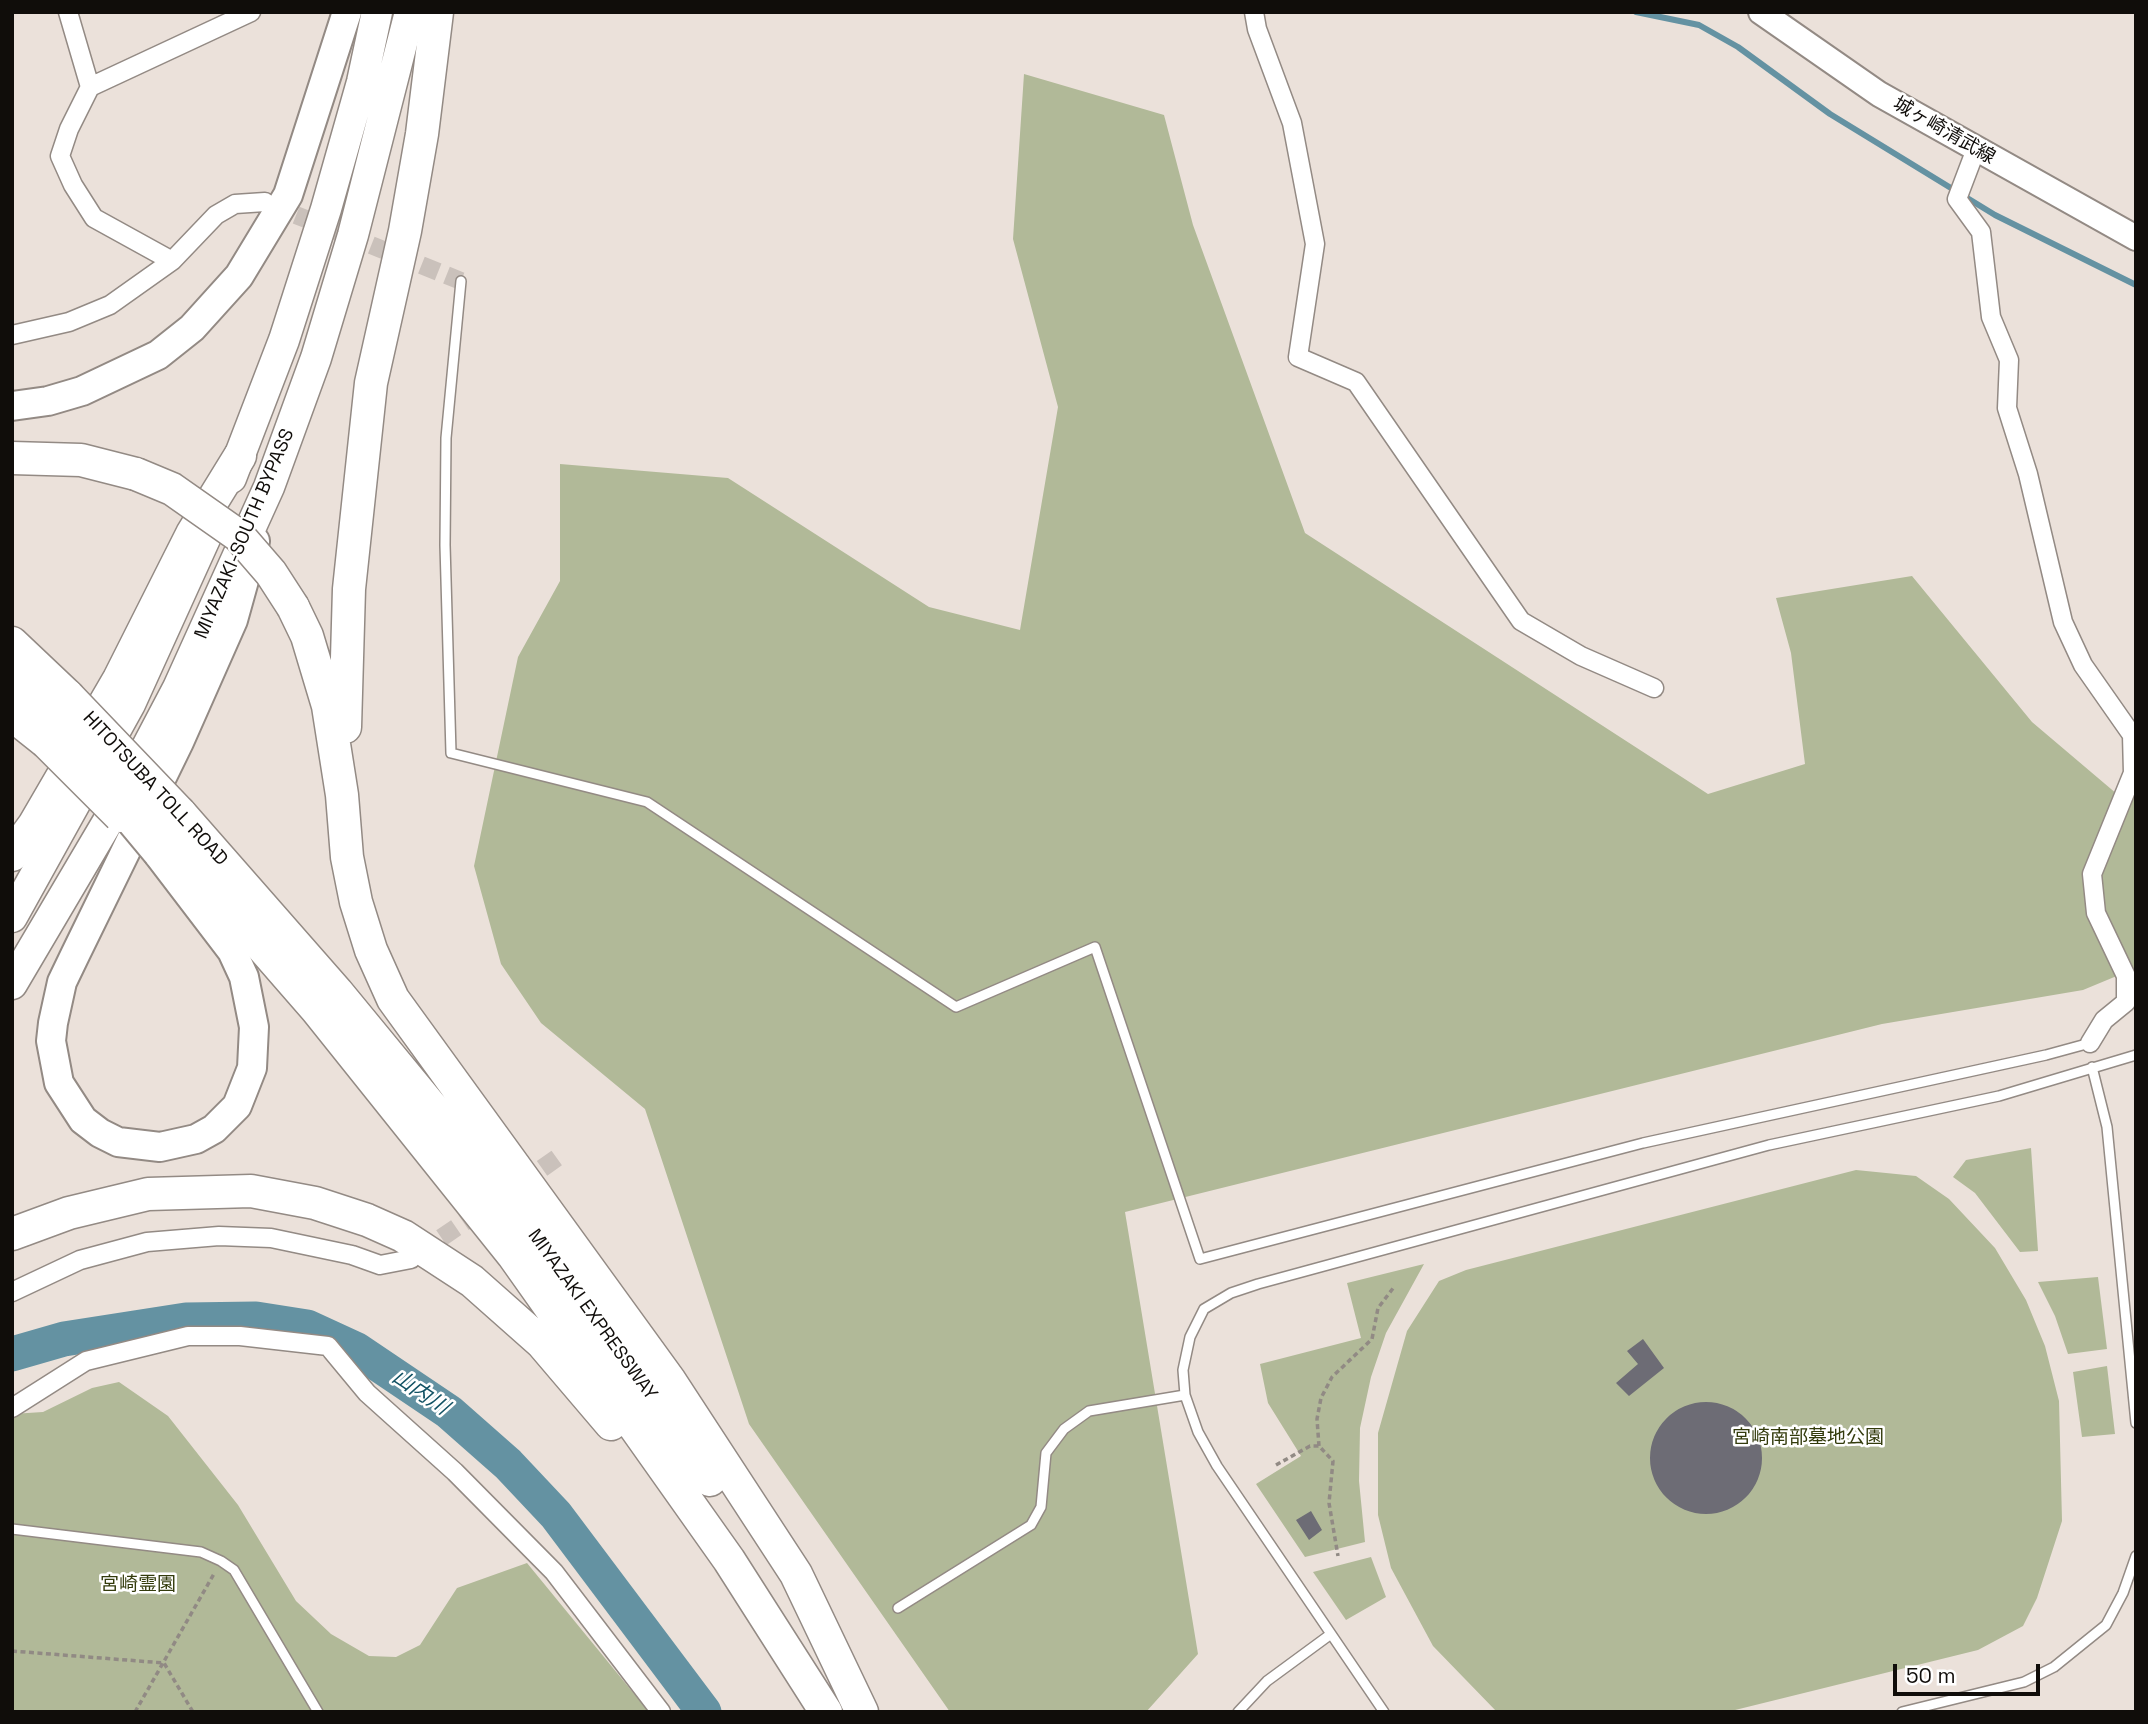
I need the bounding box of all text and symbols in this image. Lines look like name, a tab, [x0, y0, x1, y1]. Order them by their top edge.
street label: 城ヶ崎清武線	[1889, 93, 1999, 169]
street label: MIYAZAKI-SOUTH BYPASS	[190, 426, 300, 642]
street label: HITOTSUBA TOLL ROAD	[78, 707, 232, 871]
street label: MIYAZAKI EXPRESSWAY	[522, 1225, 662, 1405]
water label: 山内川	[387, 1365, 453, 1421]
park label: 宮崎南部墓地公園	[1732, 1427, 1884, 1449]
park label: 宮崎霊園	[100, 1574, 176, 1596]
scale bar	[1896, 1650, 2043, 1694]
text: 50 m	[1906, 1662, 1956, 1689]

